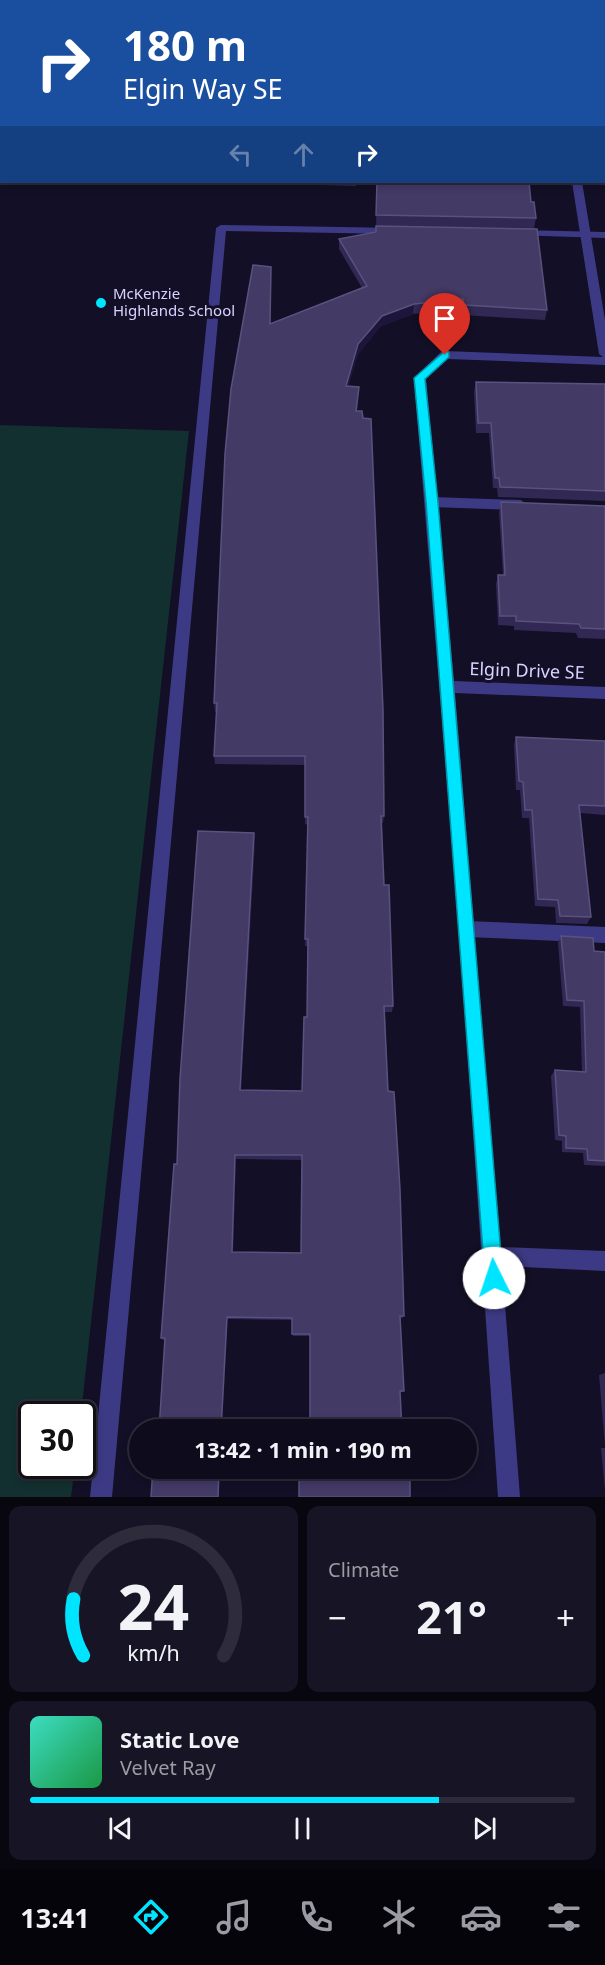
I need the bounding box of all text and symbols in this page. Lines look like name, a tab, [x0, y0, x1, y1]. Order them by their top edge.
text: 180 m	[123, 16, 247, 73]
icon: right	[24, 24, 102, 102]
text: Elgin Way SE	[123, 70, 283, 107]
icon: left	[224, 138, 257, 171]
icon: ahead	[287, 138, 320, 171]
icon: right	[350, 138, 383, 171]
place label: McKenzie Highlands School	[113, 283, 235, 320]
pin	[419, 293, 470, 355]
marker: McKenzie Highlands School	[94, 296, 108, 310]
icon: arrive	[428, 302, 461, 335]
street label: Elgin Drive SE	[469, 656, 585, 684]
position arrow	[462, 1246, 526, 1310]
speed limit sign: 30	[18, 1401, 96, 1479]
text: 13:42 · 1 min · 190 m	[194, 1434, 412, 1464]
text: Climate	[328, 1556, 399, 1583]
text: 24	[118, 1563, 189, 1648]
text: 21°	[416, 1586, 487, 1647]
text: −	[328, 1595, 347, 1640]
text: +	[556, 1595, 575, 1640]
text: km/h	[127, 1638, 180, 1667]
text: Static Love	[120, 1724, 239, 1754]
text: Velvet Ray	[120, 1754, 216, 1781]
icon: previous	[104, 1812, 137, 1845]
icon: pause	[286, 1812, 319, 1845]
icon: next	[468, 1812, 501, 1845]
icon: directions	[130, 1896, 172, 1938]
icon: music	[213, 1896, 255, 1938]
icon: phone	[295, 1896, 337, 1938]
icon: climate	[378, 1896, 420, 1938]
icon: car	[460, 1896, 502, 1938]
icon: filters	[543, 1896, 585, 1938]
text: 13:41	[20, 1899, 90, 1936]

